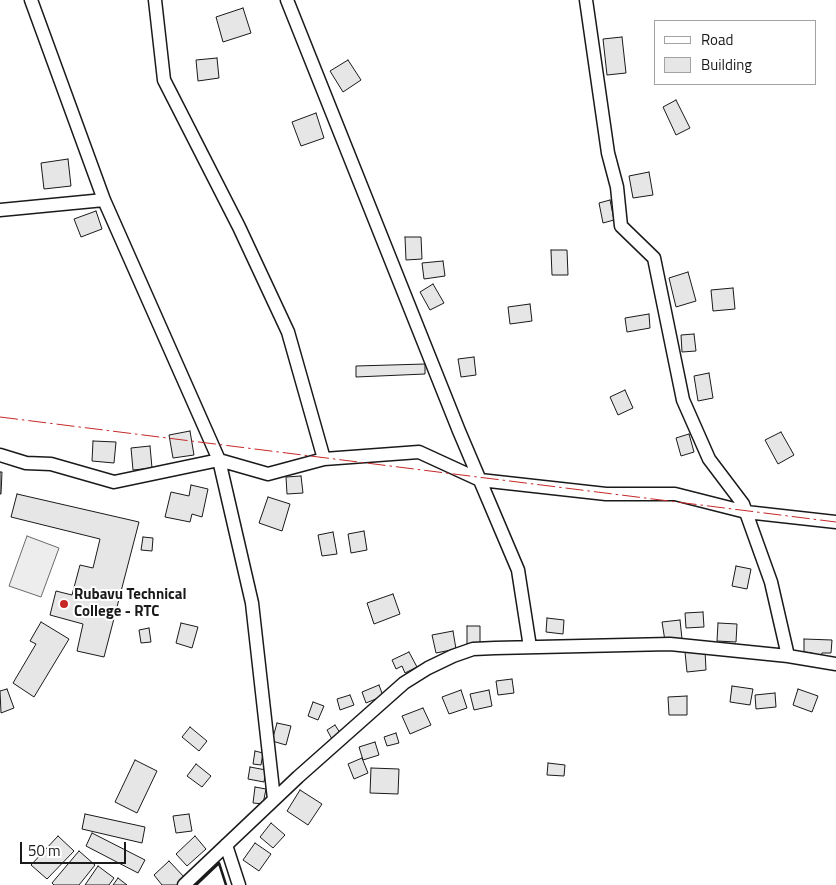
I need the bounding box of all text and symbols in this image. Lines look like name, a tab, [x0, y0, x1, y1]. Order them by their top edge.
legend	[654, 20, 816, 85]
text: Road	[701, 28, 733, 51]
text: Building	[701, 53, 752, 76]
place label: Rubavu Technical College - RTC	[74, 586, 186, 621]
marker: Rubavu Technical College - RTC	[58, 598, 70, 610]
scale bar	[22, 832, 129, 864]
text: 50 m	[28, 839, 61, 862]

